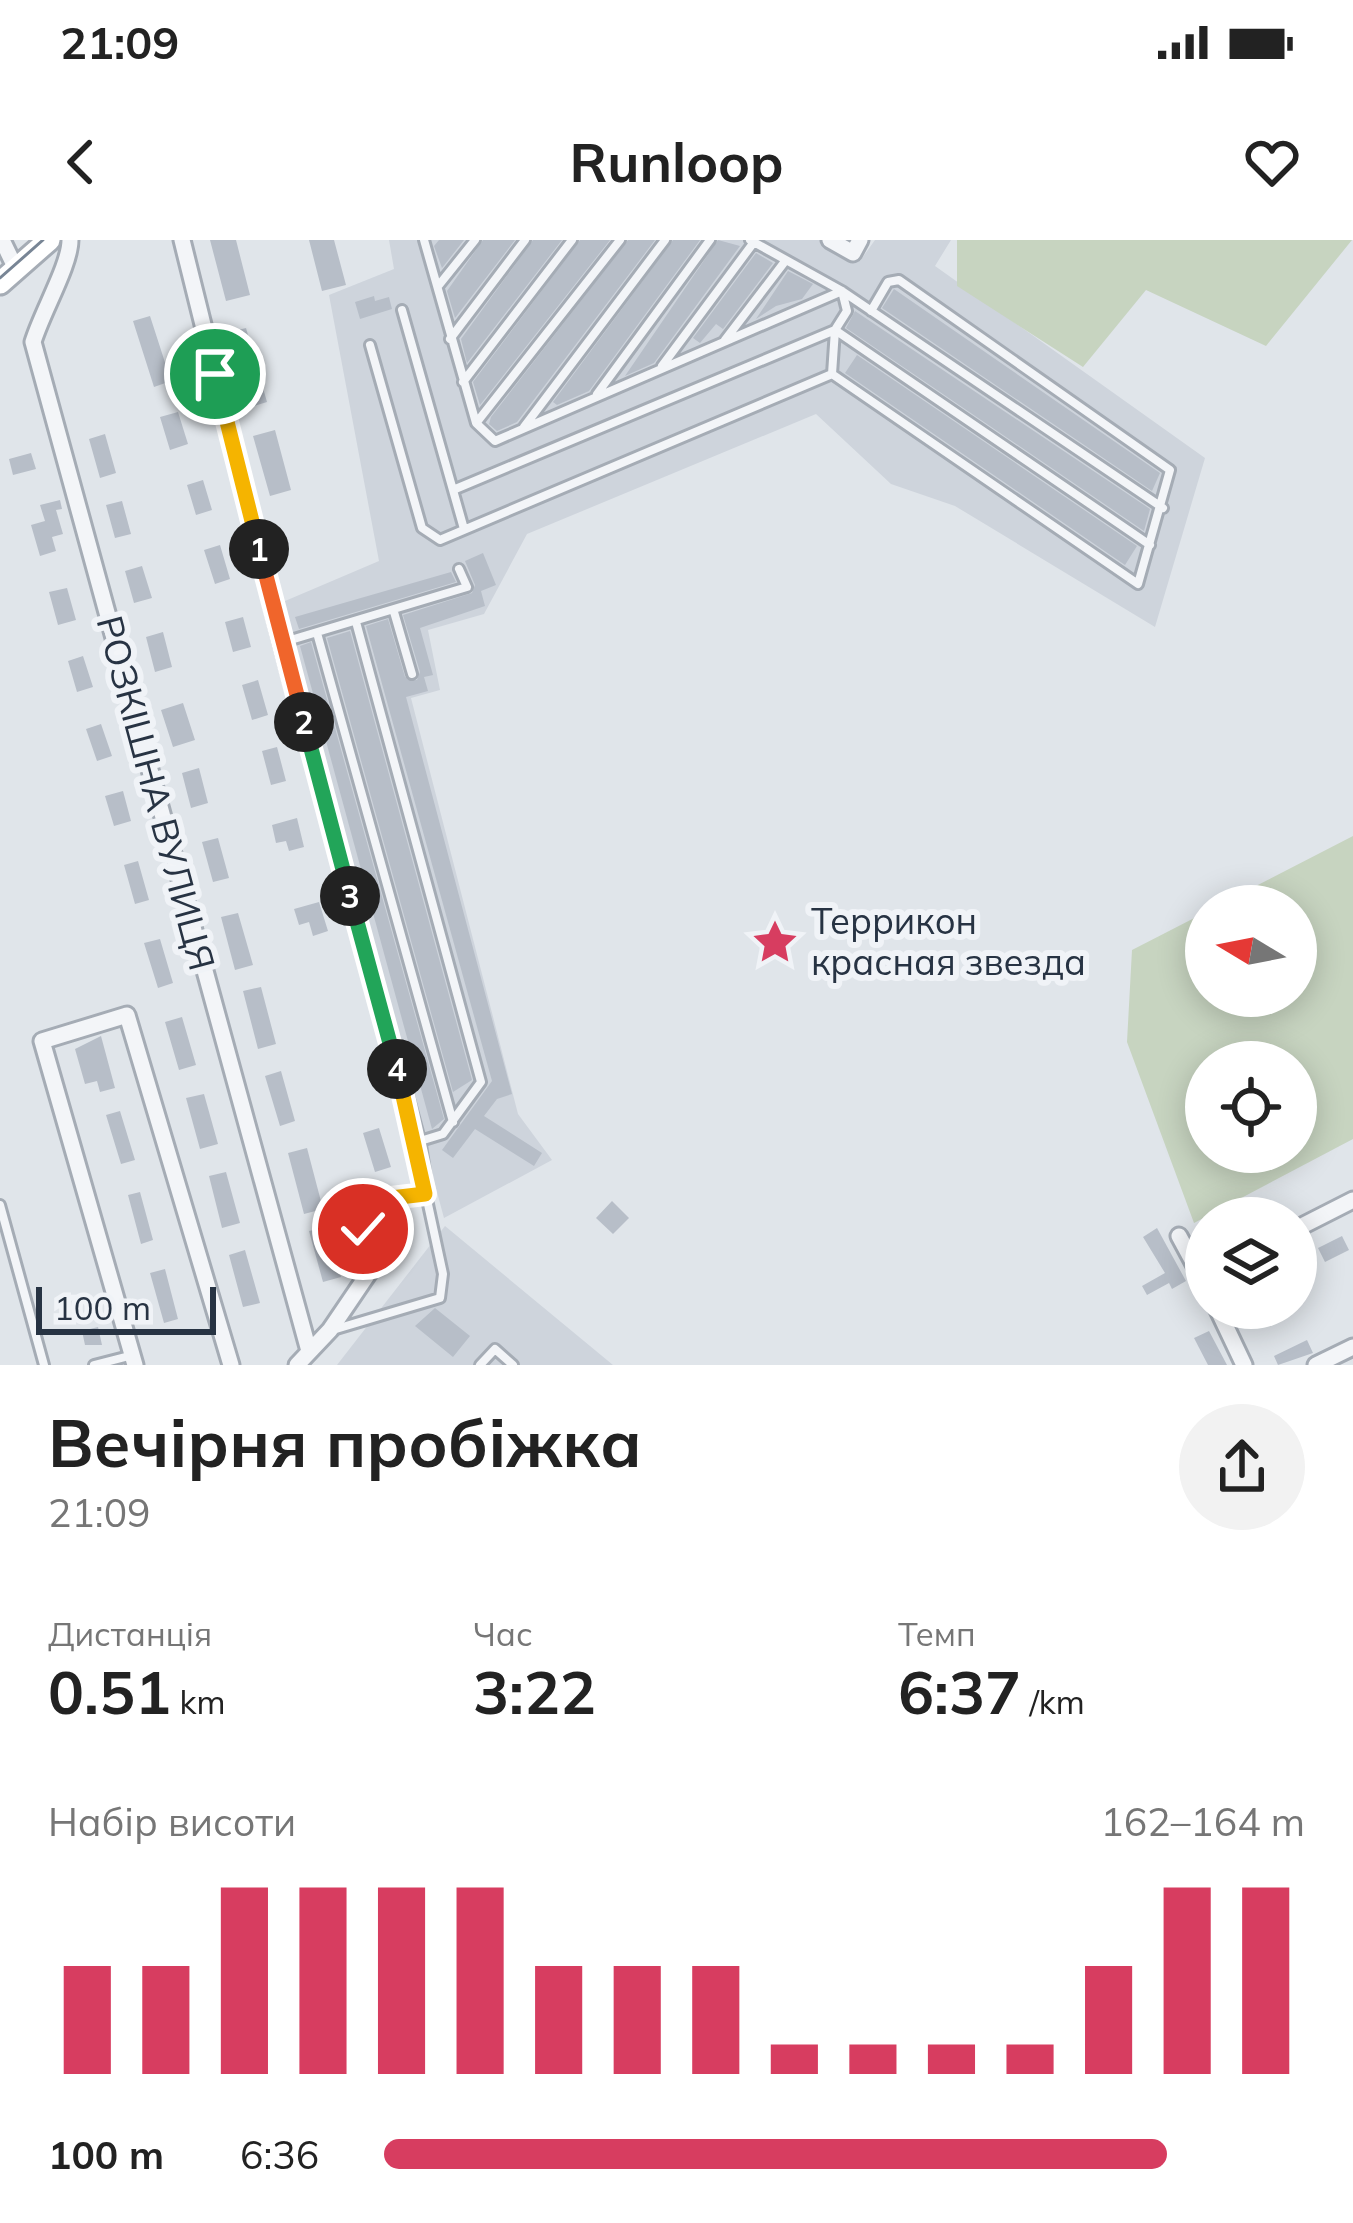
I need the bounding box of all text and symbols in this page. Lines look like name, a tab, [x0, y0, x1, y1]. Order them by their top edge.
text: 21:09	[60, 14, 179, 70]
text: Runloop	[569, 128, 784, 196]
icon: back	[48, 129, 114, 195]
icon: heart	[1239, 129, 1305, 195]
pin	[164, 323, 266, 425]
icon: arrive	[182, 341, 248, 407]
pin: 1	[229, 519, 289, 579]
text: 1	[249, 528, 269, 569]
street label: РОЗКІШНА ВУЛИЦЯ	[88, 611, 225, 975]
pin: 2	[274, 692, 334, 752]
text: 2	[294, 701, 314, 742]
pin: 3	[320, 866, 380, 926]
text: 3	[340, 875, 360, 916]
north arrow	[1185, 885, 1317, 1017]
map controls	[1185, 885, 1317, 1329]
place label: Террикон красная звезда	[811, 898, 1086, 984]
place icon: Террикон красная звезда	[750, 917, 800, 967]
pin: 4	[367, 1039, 427, 1099]
button: locate	[1185, 1041, 1317, 1173]
text: 4	[387, 1048, 407, 1089]
pin	[312, 1178, 414, 1280]
icon: check	[330, 1196, 396, 1262]
button: layers	[1185, 1197, 1317, 1329]
scale bar	[36, 1281, 216, 1334]
text: 100 m	[54, 1287, 151, 1328]
text: Вечірня пробіжка	[48, 1401, 642, 1484]
button: share	[1179, 1404, 1305, 1530]
text: 21:09	[48, 1488, 151, 1537]
text: Дистанція	[48, 1613, 212, 1654]
text: Час	[473, 1613, 533, 1654]
text: Темп	[898, 1613, 976, 1654]
text: 0.51	[48, 1654, 171, 1729]
text: 3:22	[473, 1654, 596, 1729]
text: 6:37	[898, 1654, 1021, 1729]
text: km	[171, 1681, 225, 1722]
text: /km	[1021, 1681, 1085, 1722]
text: Набір висоти	[48, 1797, 296, 1846]
text: 162–164 m	[1100, 1797, 1305, 1846]
text: 100 m	[48, 2130, 164, 2179]
text: 6:36	[240, 2130, 319, 2179]

